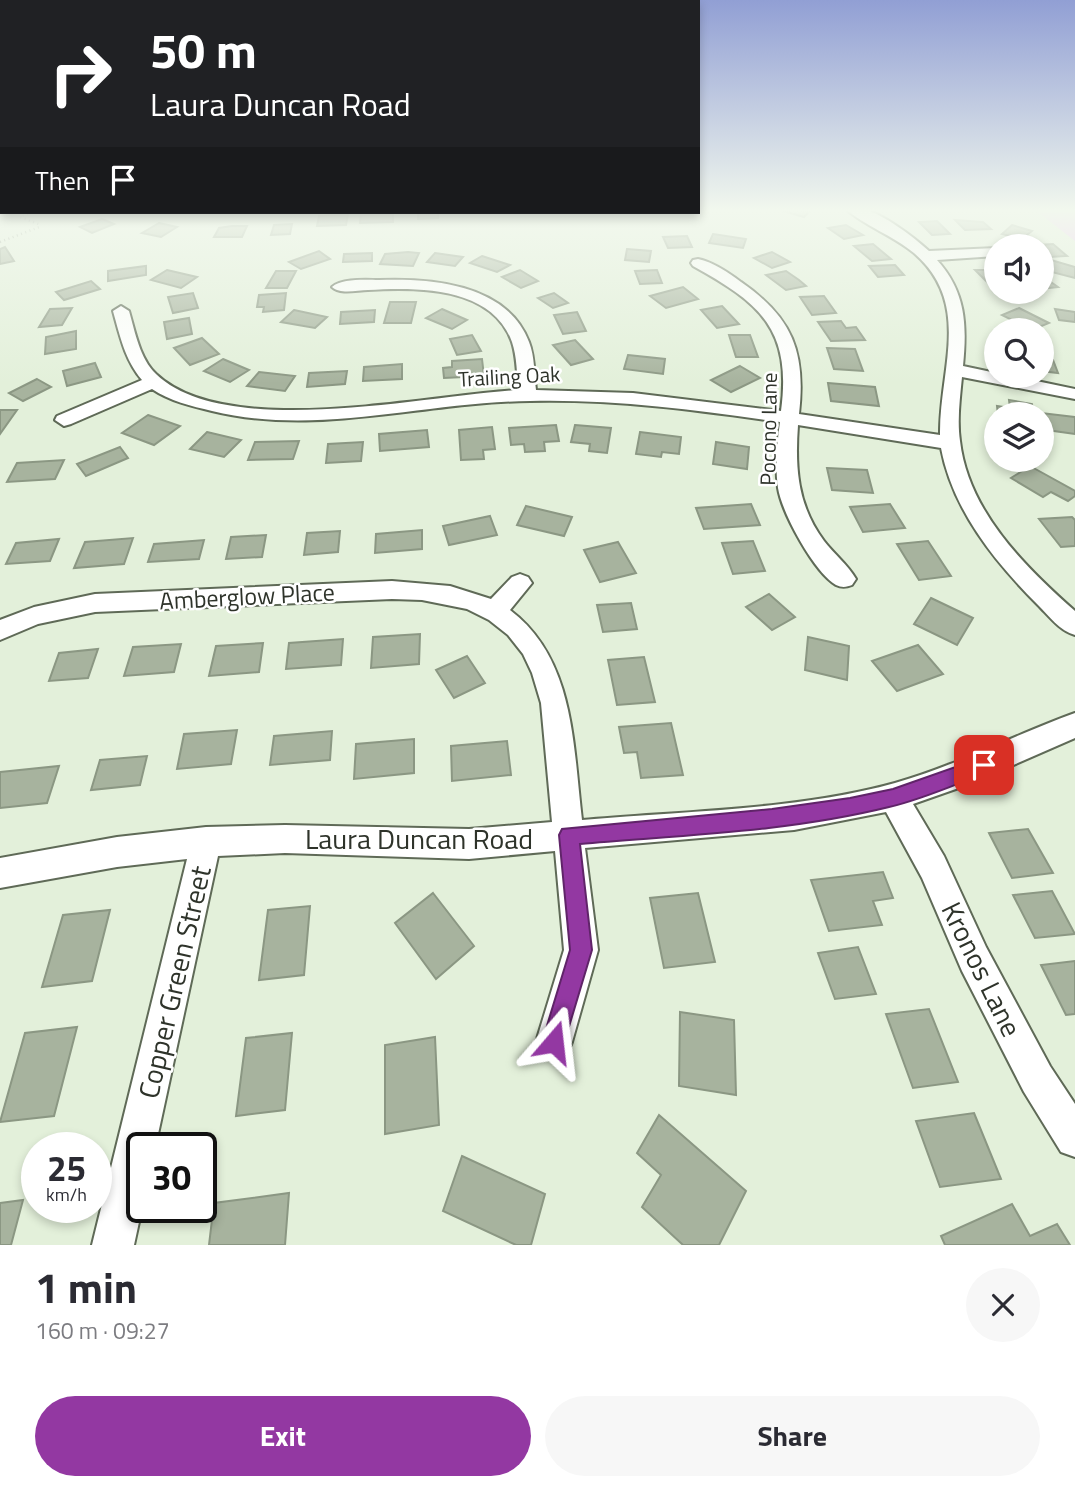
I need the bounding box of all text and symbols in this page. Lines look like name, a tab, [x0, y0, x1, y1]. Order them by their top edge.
text: 50 m	[150, 12, 257, 87]
icon: right	[35, 28, 126, 119]
text: Laura Duncan Road	[150, 80, 411, 128]
text: Then	[35, 161, 90, 200]
icon: arrive	[104, 161, 142, 199]
map controls	[984, 234, 1054, 472]
button: sound	[984, 234, 1054, 304]
button: search	[984, 318, 1054, 388]
street label: Trailing Oak	[457, 357, 561, 395]
street label: Pocono Lane	[751, 372, 785, 486]
button: layers	[984, 402, 1054, 472]
street label: Amberglow Place	[158, 573, 336, 619]
pin	[954, 735, 1014, 795]
icon: arrive	[965, 746, 1003, 784]
street label: Laura Duncan Road	[305, 817, 533, 860]
street label: Copper Green Street	[126, 861, 222, 1103]
street label: Kronos Lane	[931, 894, 1033, 1044]
position arrow	[517, 1005, 591, 1079]
speed limit sign: 30	[126, 1132, 217, 1223]
text: 25	[47, 1141, 86, 1195]
text: km/h	[46, 1181, 87, 1208]
text: 1 min	[35, 1255, 137, 1319]
button: close	[966, 1268, 1040, 1342]
text: 160 m · 09:27	[35, 1313, 170, 1348]
button: Exit	[35, 1396, 531, 1476]
button: Share	[545, 1396, 1040, 1476]

